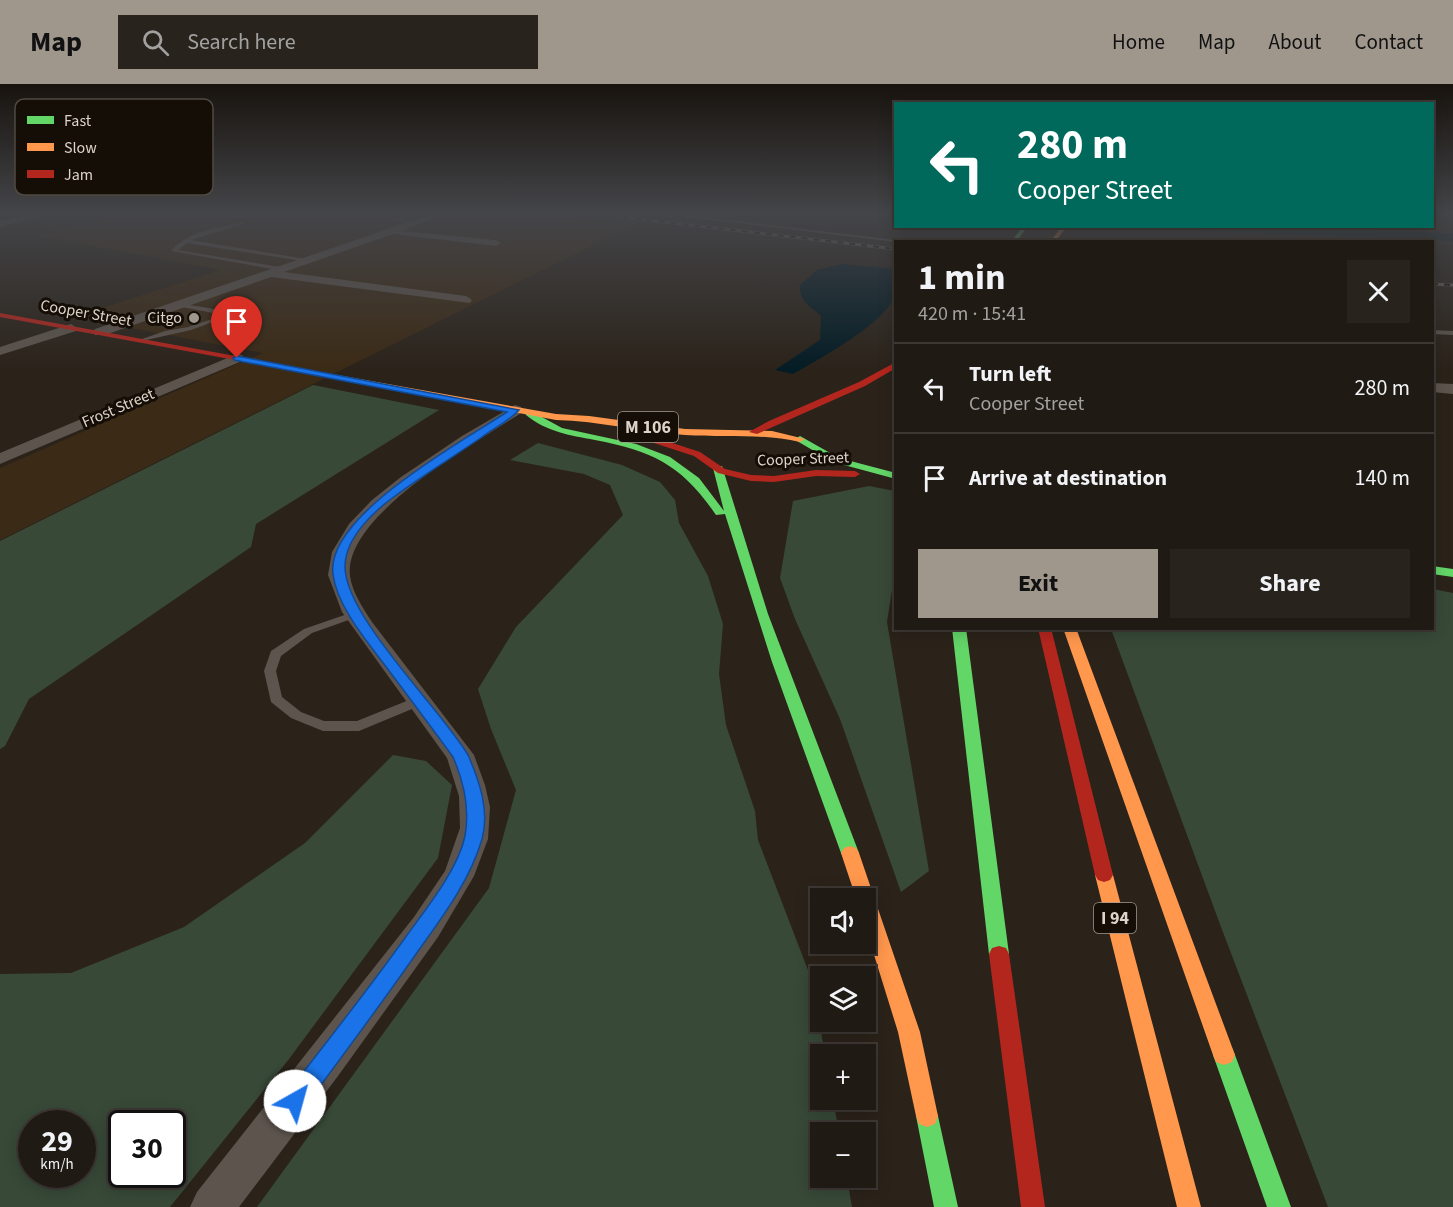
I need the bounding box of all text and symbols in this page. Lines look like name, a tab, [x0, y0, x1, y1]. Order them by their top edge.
search box	[118, 15, 538, 69]
text: Map	[30, 22, 82, 62]
icon: search	[139, 26, 172, 59]
text: Search here	[187, 26, 296, 58]
text: Home	[1112, 27, 1165, 57]
text: Map	[1198, 27, 1236, 57]
text: About	[1269, 27, 1321, 57]
text: Contact	[1354, 27, 1423, 57]
legend	[15, 99, 213, 195]
text: Fast	[64, 110, 92, 132]
text: 280 m	[1017, 115, 1128, 175]
icon: left	[918, 126, 996, 204]
text: Slow	[64, 137, 97, 159]
text: Jam	[64, 164, 93, 186]
text: Cooper Street	[1017, 171, 1172, 210]
text: 1 min	[918, 252, 1006, 303]
button: close	[1347, 260, 1410, 323]
street label: Cooper Street	[39, 294, 134, 332]
pin	[211, 296, 262, 358]
text: 420 m · 15:41	[918, 300, 1026, 328]
icon: arrive	[220, 305, 253, 338]
place label: Citgo	[147, 307, 182, 329]
marker: Citgo	[187, 311, 201, 325]
text: Turn left	[969, 358, 1051, 390]
icon: left	[918, 372, 951, 405]
text: 280 m	[1355, 372, 1410, 404]
street label: Frost Street	[78, 383, 158, 433]
text: Cooper Street	[969, 390, 1084, 418]
road number: M 106	[618, 412, 678, 442]
street label: Cooper Street	[757, 446, 850, 472]
icon: arrive	[918, 462, 951, 495]
text: Arrive at destination	[969, 462, 1167, 494]
text: 140 m	[1355, 462, 1410, 494]
button: Exit	[918, 549, 1158, 618]
button: Share	[1170, 549, 1410, 618]
map controls	[810, 888, 876, 1188]
button: sound	[810, 888, 876, 954]
road number: I 94	[1094, 903, 1136, 933]
button: layers	[810, 966, 876, 1032]
button: +	[810, 1044, 876, 1110]
position arrow	[263, 1069, 327, 1133]
speed limit sign: 30	[108, 1110, 186, 1188]
text: 29	[41, 1120, 73, 1163]
button: −	[810, 1122, 876, 1188]
text: km/h	[40, 1154, 74, 1175]

